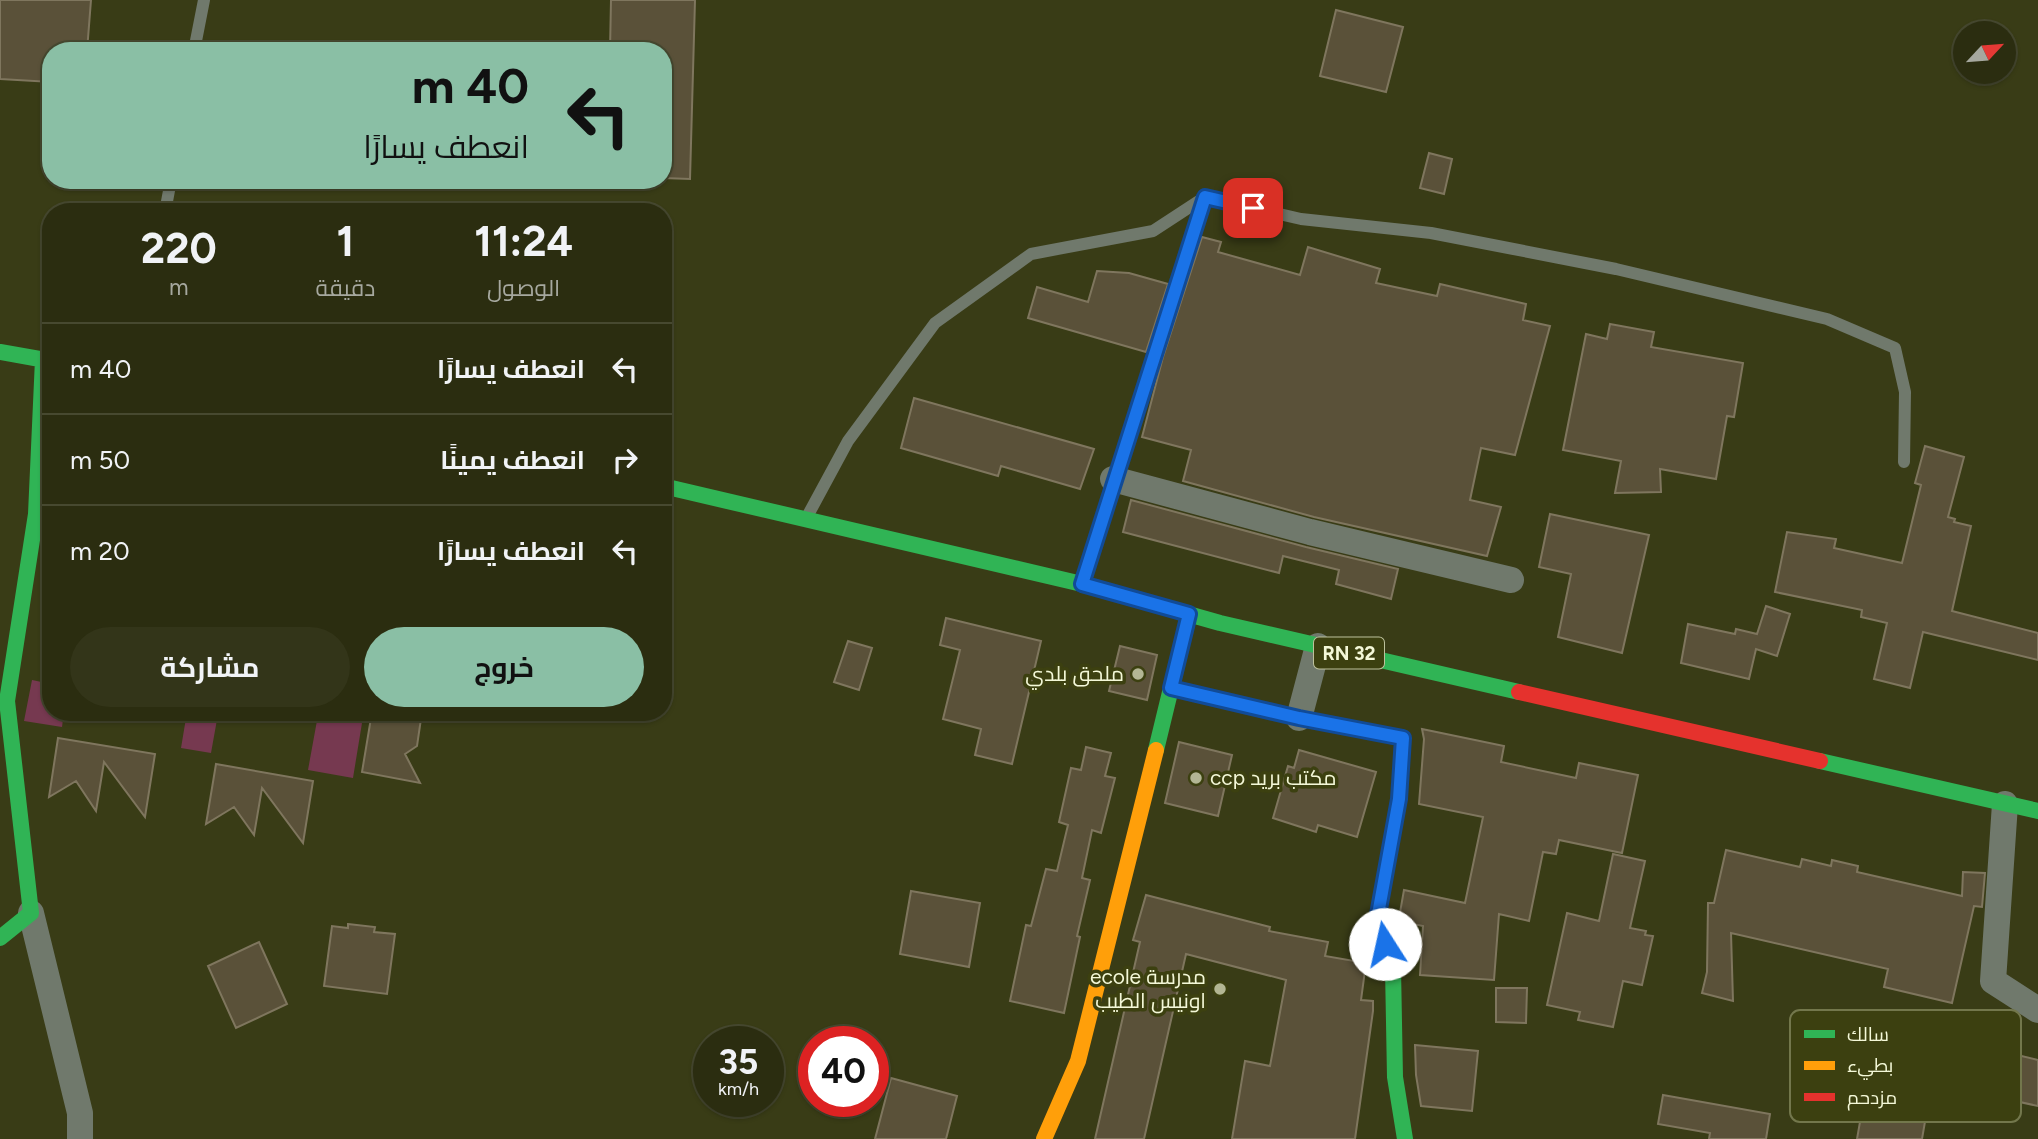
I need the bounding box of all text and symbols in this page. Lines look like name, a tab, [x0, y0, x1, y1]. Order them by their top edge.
north arrow	[1953, 21, 2016, 84]
map controls	[1953, 21, 2016, 84]
text: 40 m	[412, 56, 529, 115]
icon: left	[553, 70, 644, 161]
text: انعطف يسارًا	[363, 128, 529, 166]
pin	[1223, 178, 1283, 238]
icon: arrive	[1234, 189, 1272, 227]
text: 1	[337, 216, 354, 267]
text: 11:24	[474, 216, 573, 267]
text: 220	[141, 223, 217, 274]
text: m	[169, 273, 189, 301]
text: دقيقة	[316, 274, 375, 302]
text: الوصول	[487, 274, 560, 302]
icon: left	[606, 350, 644, 388]
text: 40 m	[70, 353, 131, 385]
text: انعطف يسارًا	[437, 353, 585, 385]
icon: right	[606, 441, 644, 479]
text: 50 m	[70, 444, 130, 476]
text: انعطف يمينًا	[440, 444, 585, 476]
icon: left	[606, 532, 644, 570]
text: 20 m	[70, 535, 130, 567]
text: انعطف يسارًا	[437, 535, 585, 567]
button: مشاركة	[70, 627, 350, 707]
button: خروج	[364, 627, 644, 707]
road number: RN 32	[1314, 638, 1384, 668]
place label: ملحق بلدي	[1025, 661, 1124, 690]
marker: ملحق بلدي	[1130, 666, 1146, 682]
place label: ccp مكتب بريد	[1210, 765, 1337, 790]
marker: ccp مكتب بريد	[1188, 770, 1204, 786]
position arrow	[1348, 907, 1422, 981]
place label: ecole مدرسة اونيس الطيب	[1090, 964, 1206, 1014]
marker: ecole مدرسة اونيس الطيب	[1212, 981, 1228, 997]
legend	[1790, 1010, 2021, 1122]
text: سالك	[1847, 1023, 1889, 1046]
speed limit sign: 40	[798, 1026, 889, 1117]
text: 35	[719, 1041, 758, 1083]
text: بطيء	[1847, 1054, 1893, 1080]
text: km/h	[718, 1078, 759, 1100]
text: مزدحم	[1847, 1086, 1897, 1111]

